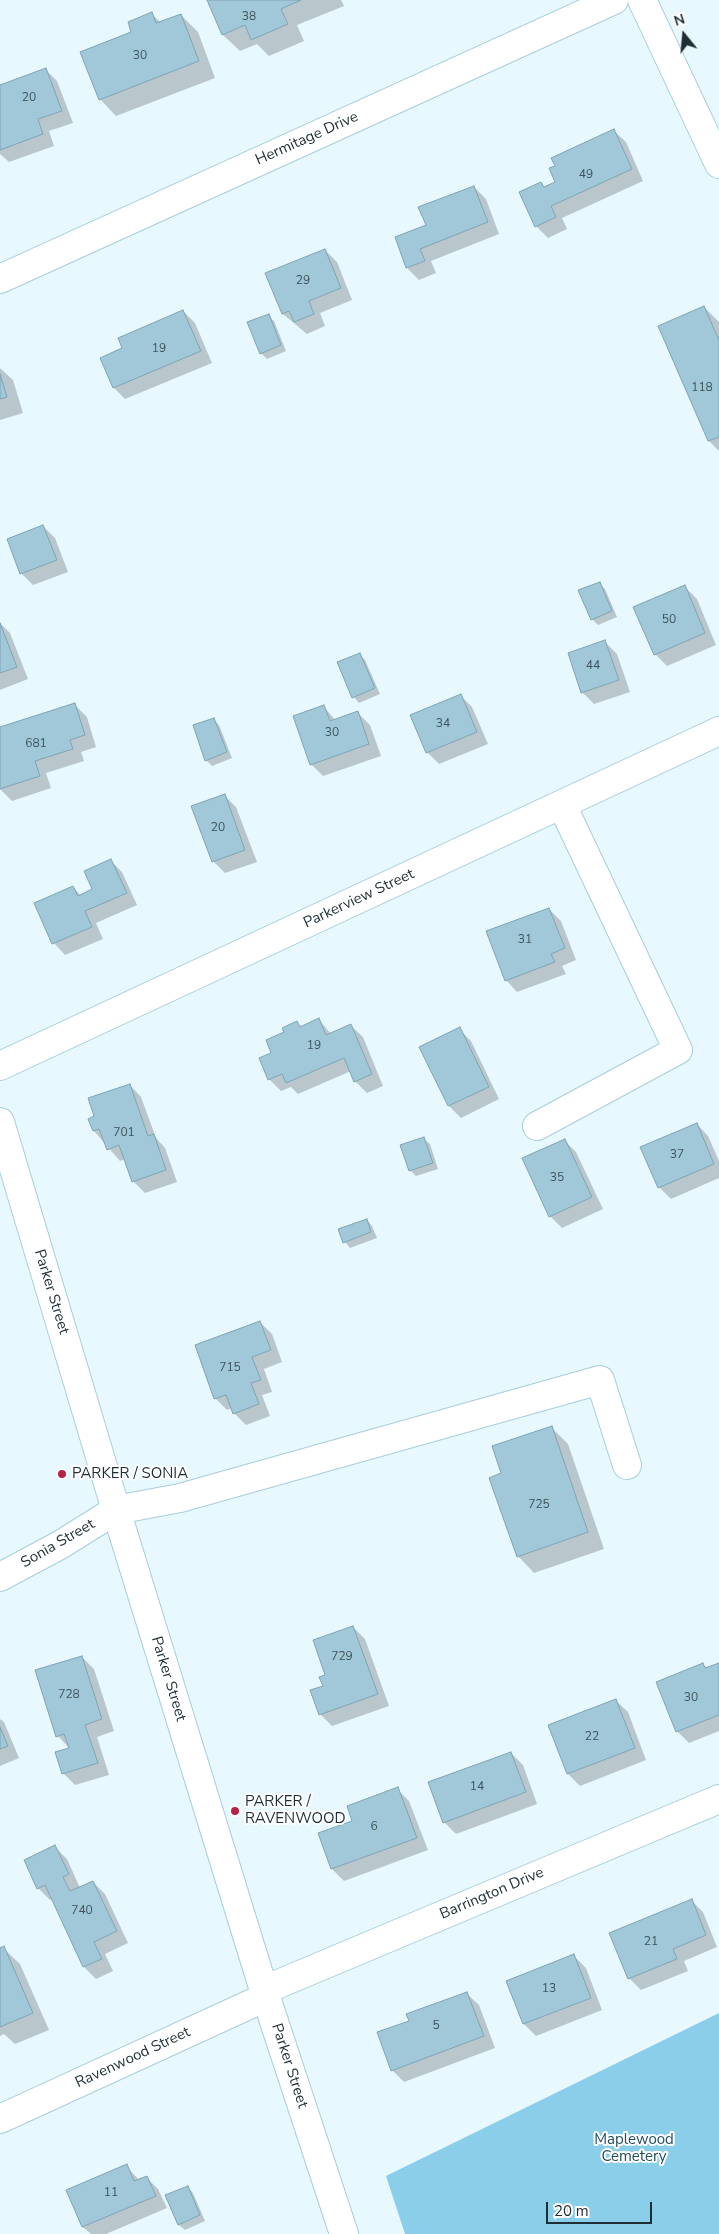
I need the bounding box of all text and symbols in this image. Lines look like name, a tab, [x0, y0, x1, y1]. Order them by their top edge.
house number: 38	[242, 10, 256, 24]
north arrow	[659, 10, 709, 60]
text: N	[672, 10, 687, 31]
house number: 30	[133, 49, 147, 63]
house number: 20	[22, 91, 36, 105]
street label: Hermitage Drive	[253, 108, 361, 170]
house number: 49	[579, 168, 593, 182]
house number: 29	[296, 274, 310, 288]
house number: 19	[152, 342, 166, 356]
house number: 118	[691, 381, 713, 395]
house number: 50	[662, 613, 676, 627]
house number: 44	[586, 659, 600, 673]
house number: 34	[436, 717, 450, 731]
house number: 30	[325, 726, 339, 740]
house number: 681	[25, 737, 47, 751]
house number: 20	[211, 821, 225, 835]
street label: Parkerview Street	[301, 865, 417, 933]
house number: 31	[518, 933, 532, 947]
house number: 19	[307, 1039, 321, 1053]
house number: 701	[113, 1126, 135, 1140]
house number: 37	[670, 1148, 684, 1162]
house number: 35	[550, 1171, 564, 1185]
street label: Parker Street	[30, 1247, 72, 1337]
house number: 715	[219, 1361, 241, 1375]
place label: PARKER / SONIA	[72, 1465, 188, 1483]
marker: PARKER / SONIA	[56, 1468, 68, 1480]
house number: 725	[528, 1498, 550, 1512]
street label: Sonia Street	[18, 1516, 98, 1572]
street label: Parker Street	[147, 1634, 189, 1724]
house number: 729	[331, 1650, 353, 1664]
house number: 728	[58, 1688, 80, 1702]
house number: 30	[684, 1691, 698, 1705]
house number: 22	[585, 1730, 599, 1744]
house number: 14	[470, 1780, 484, 1794]
place label: PARKER / RAVENWOOD	[245, 1793, 346, 1828]
marker: PARKER / RAVENWOOD	[229, 1805, 241, 1817]
house number: 6	[370, 1820, 378, 1834]
street label: Barrington Drive	[437, 1864, 547, 1924]
house number: 740	[71, 1904, 93, 1918]
house number: 21	[644, 1935, 658, 1949]
house number: 13	[542, 1982, 556, 1996]
house number: 5	[432, 2019, 440, 2033]
street label: Parker Street	[267, 2021, 311, 2111]
street label: Ravenwood Street	[73, 2024, 193, 2092]
park label: Maplewood Cemetery	[594, 2131, 674, 2166]
house number: 11	[104, 2186, 118, 2200]
scale bar	[549, 2192, 655, 2224]
text: 20 m	[554, 2201, 589, 2221]

